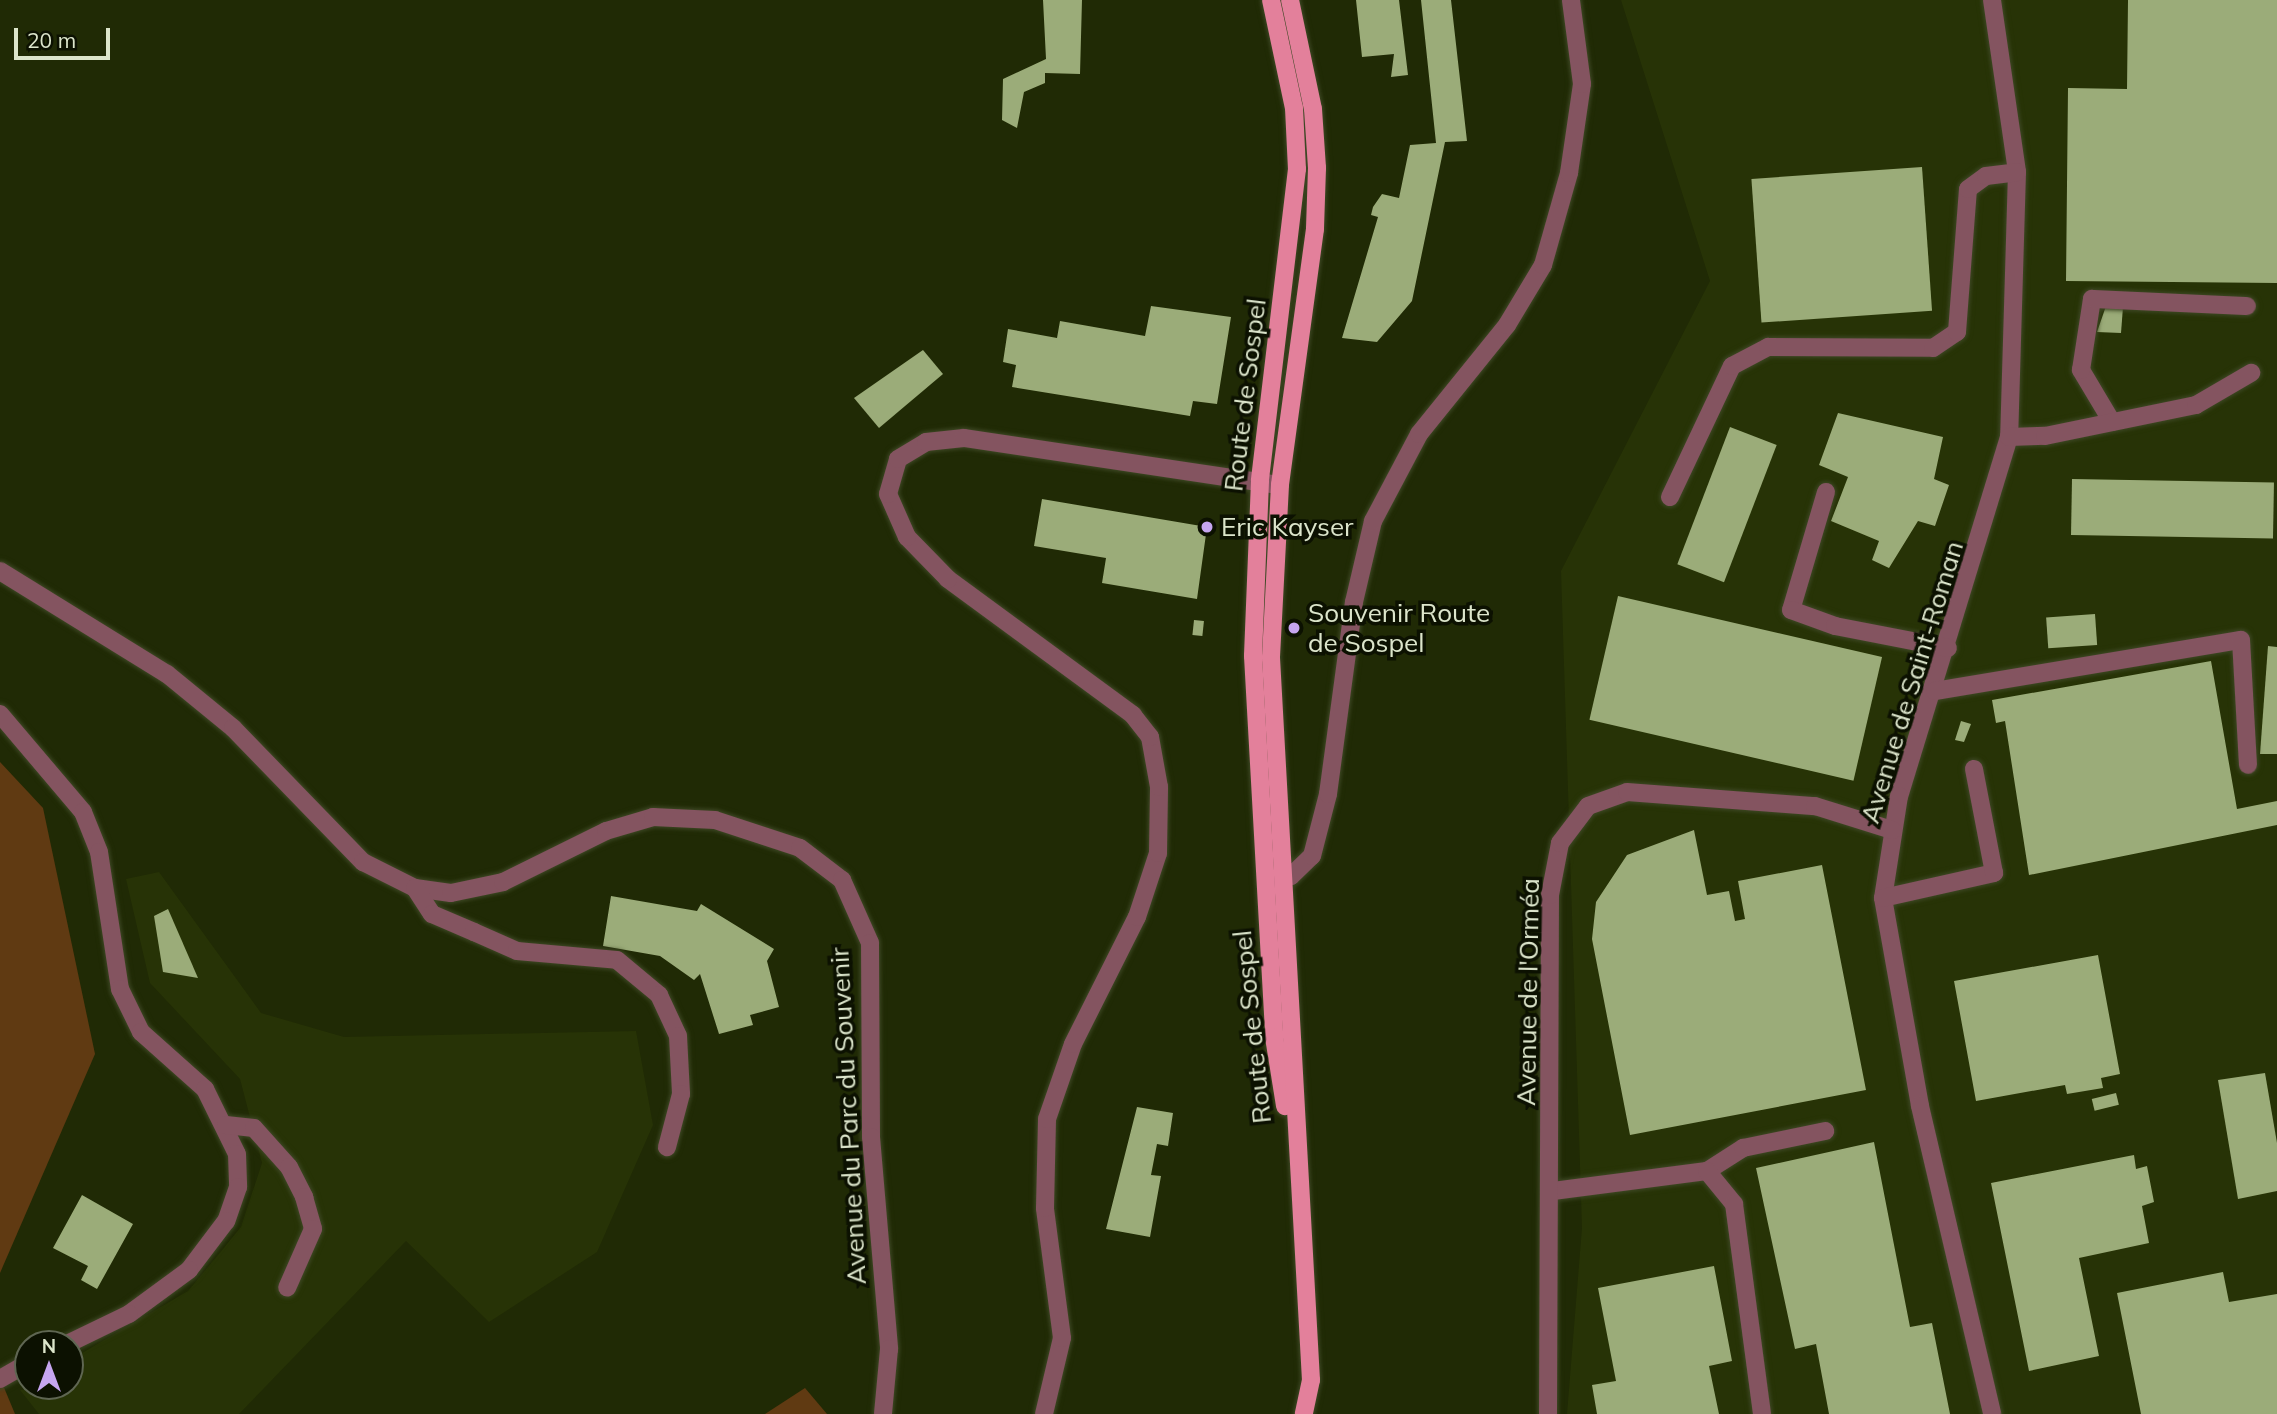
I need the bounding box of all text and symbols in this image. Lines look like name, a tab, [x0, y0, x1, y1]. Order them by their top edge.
scale bar	[18, 14, 114, 58]
text: 20 m	[27, 27, 76, 53]
street label: Route de Sospel	[1218, 297, 1272, 493]
place label: Eric Kayser	[1221, 511, 1354, 543]
marker: Eric Kayser	[1199, 519, 1215, 535]
street label: Avenue de Saint-Roman	[1854, 537, 1970, 827]
place label: Souvenir Route de Sospel	[1308, 597, 1490, 658]
marker: Souvenir Route de Sospel	[1286, 620, 1302, 636]
street label: Avenue de l'Orméa	[1510, 878, 1546, 1106]
street label: Route de Sospel	[1226, 929, 1278, 1125]
street label: Avenue du Parc du Souvenir	[824, 947, 872, 1285]
north arrow	[14, 1330, 84, 1400]
text: N	[42, 1334, 56, 1358]

